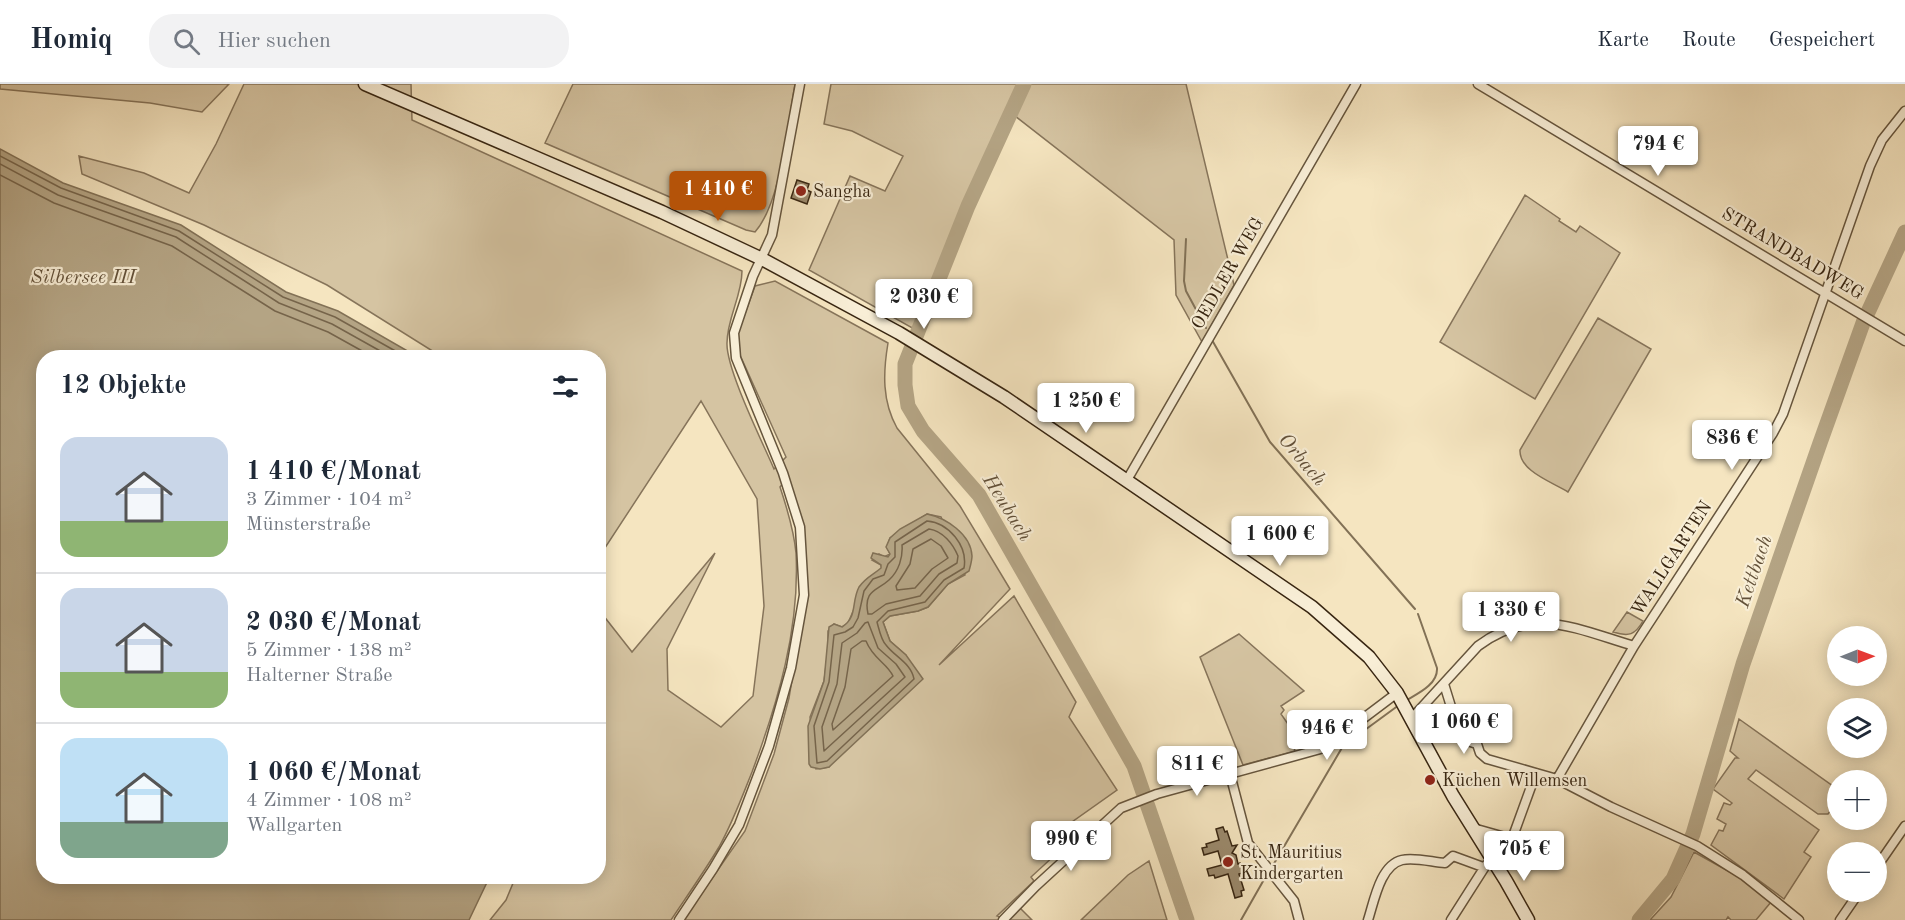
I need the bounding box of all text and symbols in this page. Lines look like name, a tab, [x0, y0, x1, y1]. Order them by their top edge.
search box	[149, 14, 569, 68]
icon: search	[170, 25, 203, 58]
text: Homiq	[30, 27, 113, 55]
text: Hier suchen	[218, 30, 331, 52]
text: Karte	[1597, 30, 1649, 51]
text: Route	[1682, 30, 1736, 51]
text: Gespeichert	[1769, 30, 1875, 51]
pin: 794 €	[1616, 126, 1700, 177]
text: 794 €	[1632, 135, 1684, 155]
pin: 1 410 €	[663, 171, 773, 222]
text: 1 410 €	[683, 180, 753, 200]
place label: Sangha	[813, 183, 871, 201]
marker: Sangha	[794, 184, 808, 198]
street label: STRANDBADWEG	[1718, 204, 1867, 303]
street label: OEDLER WEG	[1189, 214, 1267, 333]
water label: Silbersee III	[30, 268, 138, 288]
pin: 2 030 €	[869, 279, 979, 330]
text: 2 030 €	[889, 288, 959, 308]
icon: filters	[549, 370, 582, 403]
text: 12 Objekte	[60, 373, 187, 399]
pin: 1 250 €	[1031, 383, 1141, 434]
text: 1 250 €	[1051, 392, 1121, 412]
pin: 836 €	[1690, 420, 1774, 471]
text: 836 €	[1706, 429, 1758, 449]
water label: Orbach	[1274, 430, 1329, 490]
text: 1 410 €/Monat	[246, 459, 421, 485]
icon: home	[108, 461, 180, 533]
water label: Heubach	[978, 470, 1035, 545]
text: 3 Zimmer · 104 m²	[246, 490, 411, 510]
street label: WALLGARTEN	[1628, 498, 1716, 619]
text: Münsterstraße	[246, 515, 371, 535]
pin: 1 600 €	[1225, 516, 1335, 567]
text: 1 600 €	[1245, 525, 1315, 545]
water label: Kettbach	[1733, 533, 1777, 611]
pin: 1 330 €	[1456, 592, 1566, 643]
text: 1 330 €	[1476, 601, 1546, 621]
text: 2 030 €/Monat	[246, 610, 421, 636]
icon: home	[108, 612, 180, 684]
north arrow	[1827, 626, 1887, 686]
map controls	[1827, 626, 1887, 902]
text: 5 Zimmer · 138 m²	[246, 641, 411, 661]
text: Halterner Straße	[246, 666, 392, 686]
button: layers	[1827, 698, 1887, 758]
pin: 1 060 €	[1409, 704, 1519, 755]
pin: 946 €	[1285, 710, 1369, 761]
text: 1 060 €	[1429, 713, 1499, 733]
text: 946 €	[1301, 719, 1353, 739]
pin: 811 €	[1155, 746, 1239, 797]
text: 811 €	[1171, 755, 1223, 775]
text: 1 060 €/Monat	[246, 760, 421, 786]
icon: home	[108, 762, 180, 834]
button: +	[1827, 770, 1887, 830]
place label: Küchen Willemsen	[1442, 772, 1588, 790]
marker: Küchen Willemsen	[1423, 773, 1437, 787]
text: 4 Zimmer · 108 m²	[246, 791, 411, 811]
text: Wallgarten	[246, 816, 342, 836]
pin: 990 €	[1029, 821, 1113, 872]
text: 990 €	[1045, 830, 1097, 850]
pin: 705 €	[1482, 831, 1566, 882]
text: 705 €	[1498, 840, 1550, 860]
button: −	[1827, 842, 1887, 902]
place label: St. Mauritius Kindergarten	[1240, 844, 1344, 883]
marker: St. Mauritius Kindergarten	[1221, 855, 1235, 869]

